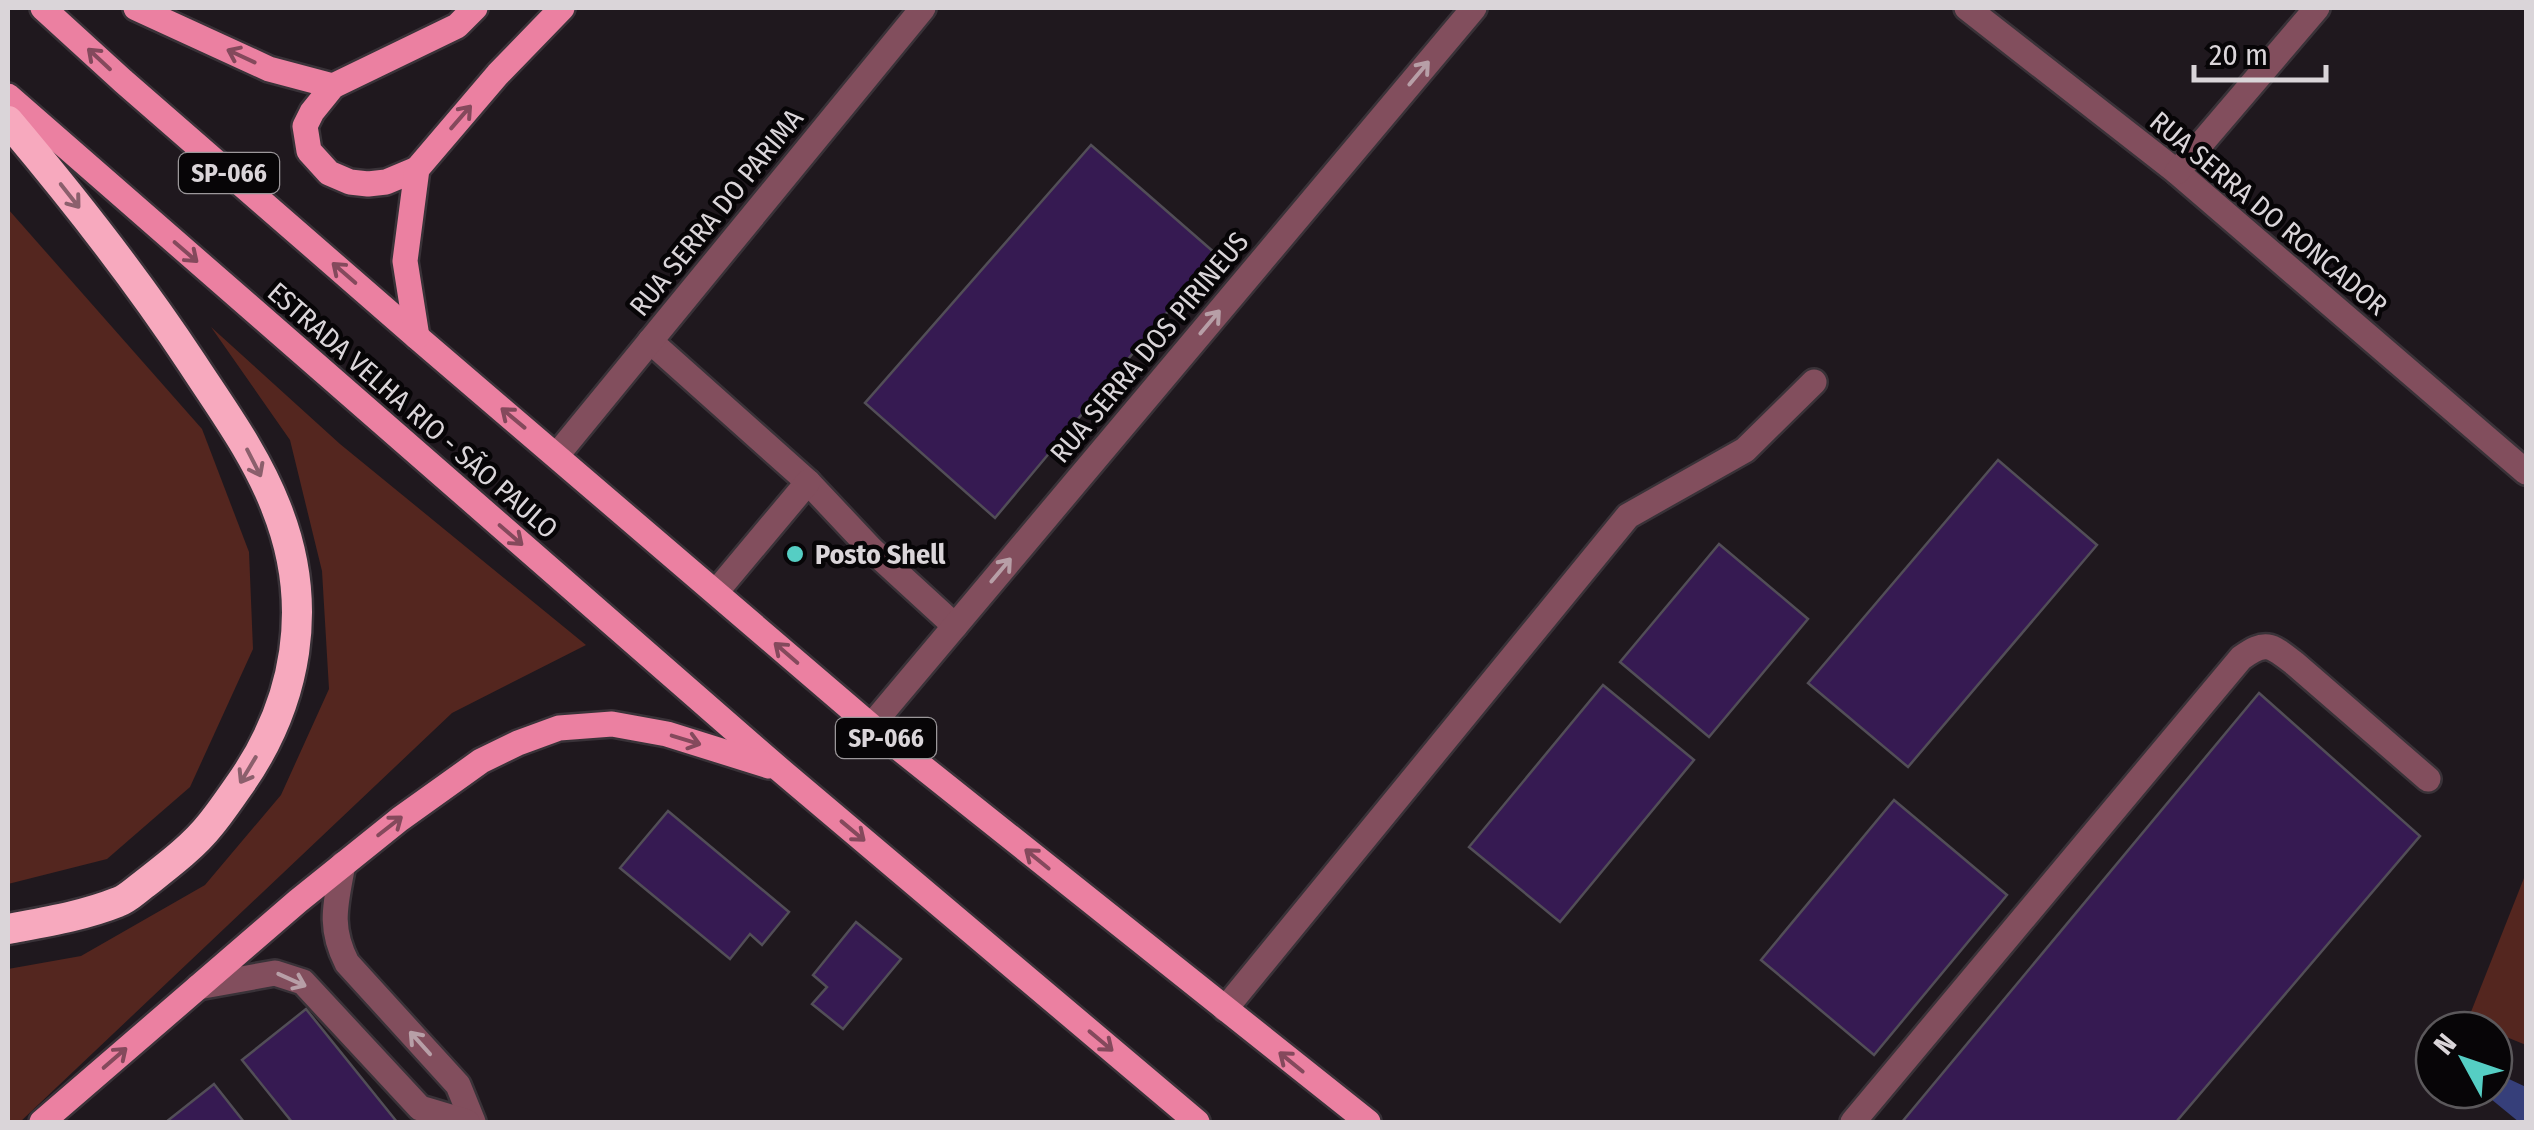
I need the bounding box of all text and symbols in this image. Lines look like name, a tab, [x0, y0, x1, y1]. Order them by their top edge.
scale bar	[2194, 20, 2326, 82]
text: 20 m	[2209, 37, 2268, 73]
one-way arrow	[226, 46, 256, 64]
one-way arrow	[87, 48, 112, 71]
one-way arrow	[1408, 60, 1430, 86]
street label: RUA SERRA DO PARIMA	[623, 102, 810, 322]
street label: RUA SERRA DO RONCADOR	[2143, 104, 2394, 322]
one-way arrow	[450, 105, 472, 131]
road number: SP-066	[179, 153, 279, 193]
one-way arrow	[59, 182, 80, 209]
street label: RUA SERRA DOS PIRINEUS	[1043, 225, 1255, 469]
one-way arrow	[173, 241, 199, 263]
one-way arrow	[331, 262, 357, 284]
street label: ESTRADA VELHA RIO - SÃO PAULO	[261, 276, 564, 545]
one-way arrow	[1199, 309, 1221, 335]
one-way arrow	[501, 407, 527, 429]
one-way arrow	[246, 447, 265, 477]
one-way arrow	[497, 523, 523, 545]
place label: Posto Shell	[815, 538, 946, 571]
marker: Posto Shell	[784, 543, 806, 565]
one-way arrow	[990, 558, 1012, 584]
one-way arrow	[774, 642, 800, 664]
road number: SP-066	[836, 718, 936, 758]
one-way arrow	[669, 732, 701, 750]
one-way arrow	[238, 755, 258, 784]
one-way arrow	[377, 815, 403, 837]
one-way arrow	[839, 820, 865, 842]
one-way arrow	[1025, 848, 1051, 870]
one-way arrow	[277, 973, 307, 991]
north arrow	[2414, 1010, 2514, 1110]
text: N	[2427, 1027, 2463, 1061]
one-way arrow	[1087, 1030, 1113, 1052]
one-way arrow	[408, 1031, 431, 1056]
one-way arrow	[102, 1047, 127, 1070]
one-way arrow	[1279, 1051, 1305, 1073]

